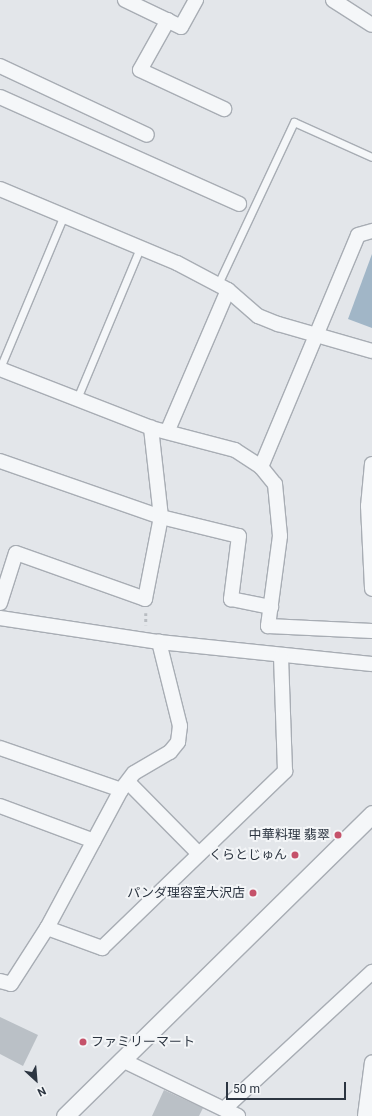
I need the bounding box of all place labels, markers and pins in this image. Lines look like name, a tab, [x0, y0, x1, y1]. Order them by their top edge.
place label: 中華料理 翡翠	[249, 827, 330, 843]
marker: 中華料理 翡翠	[333, 830, 343, 840]
place label: くらとじゅん	[209, 847, 287, 863]
marker: くらとじゅん	[290, 850, 300, 860]
place label: パンダ理容室大沢店	[128, 885, 245, 901]
marker: パンダ理容室大沢店	[248, 888, 258, 898]
place label: ファミリーマート	[91, 1034, 195, 1050]
marker: ファミリーマート	[78, 1037, 88, 1047]

